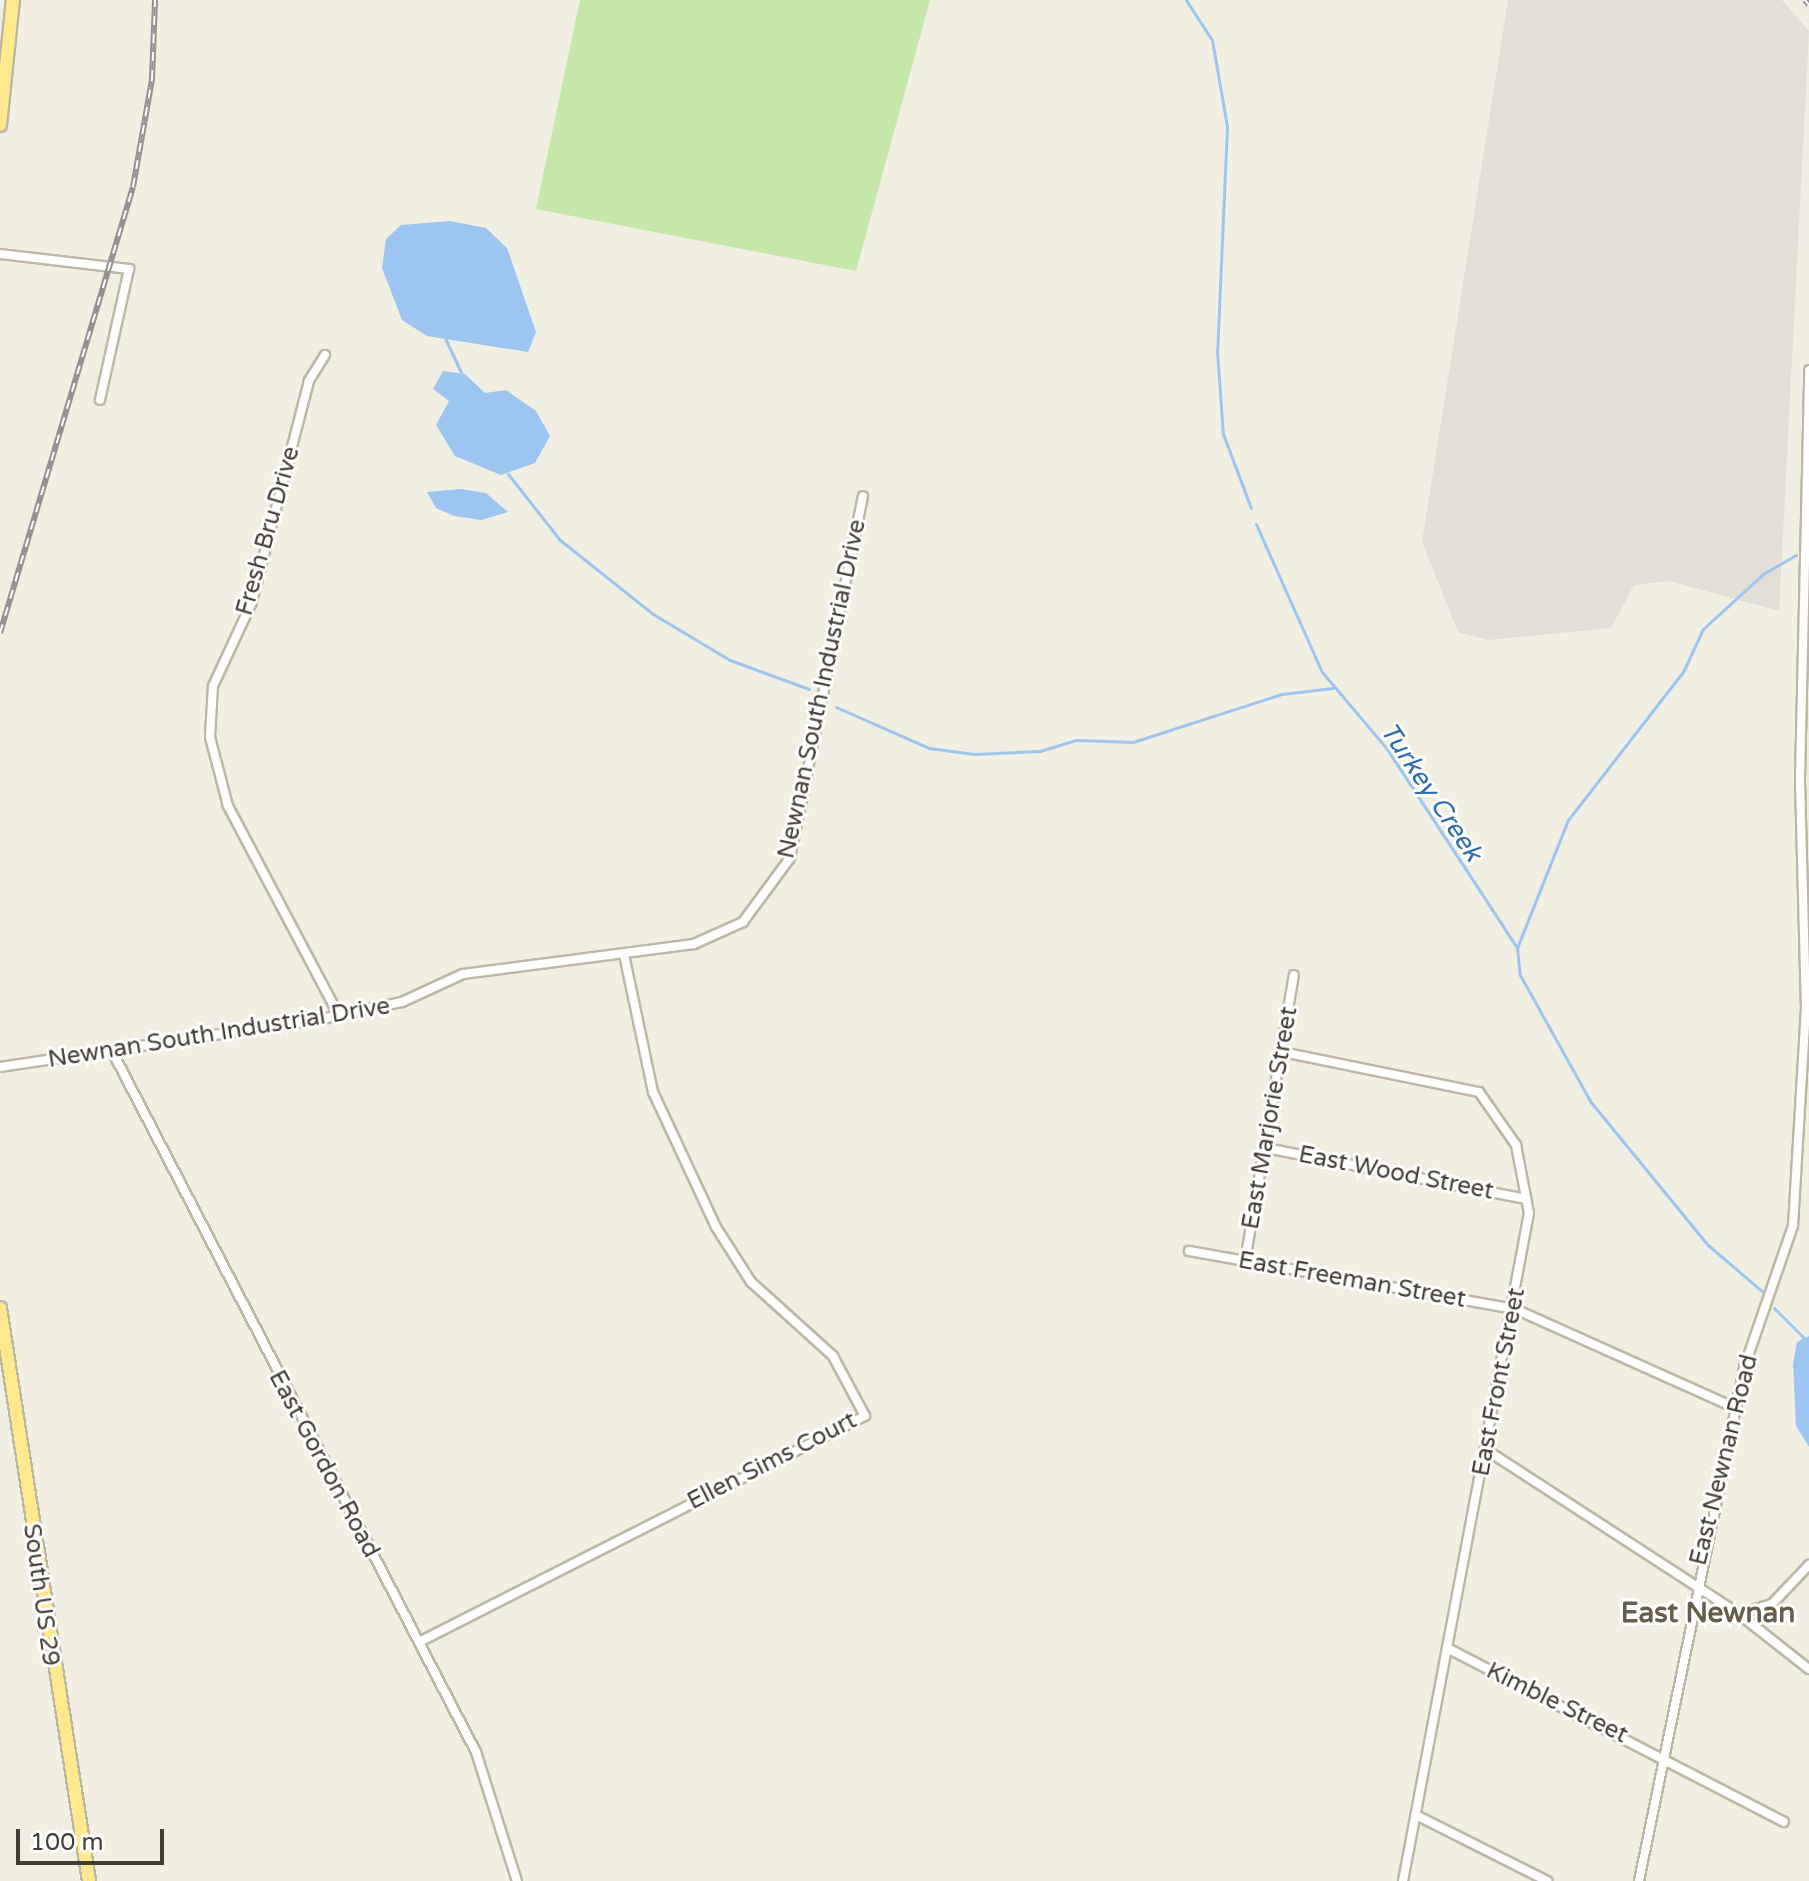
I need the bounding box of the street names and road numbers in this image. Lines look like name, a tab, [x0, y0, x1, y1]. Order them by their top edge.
street label: Fresh Bru Drive	[230, 443, 306, 619]
street label: Newnan South Industrial Drive	[772, 517, 872, 861]
street label: Newnan South Industrial Drive	[46, 992, 392, 1074]
street label: East Marjorie Street	[1236, 1004, 1304, 1232]
street label: East Wood Street	[1296, 1140, 1496, 1206]
street label: East Freeman Street	[1236, 1246, 1468, 1314]
street label: East Front Street	[1467, 1285, 1531, 1479]
street label: East Newnan Road	[1684, 1352, 1764, 1568]
street label: East Gordon Road	[262, 1365, 386, 1563]
street label: Ellen Sims Court	[683, 1406, 861, 1516]
street label: South US 29	[17, 1522, 65, 1668]
street label: Kimble Street	[1482, 1656, 1632, 1750]

